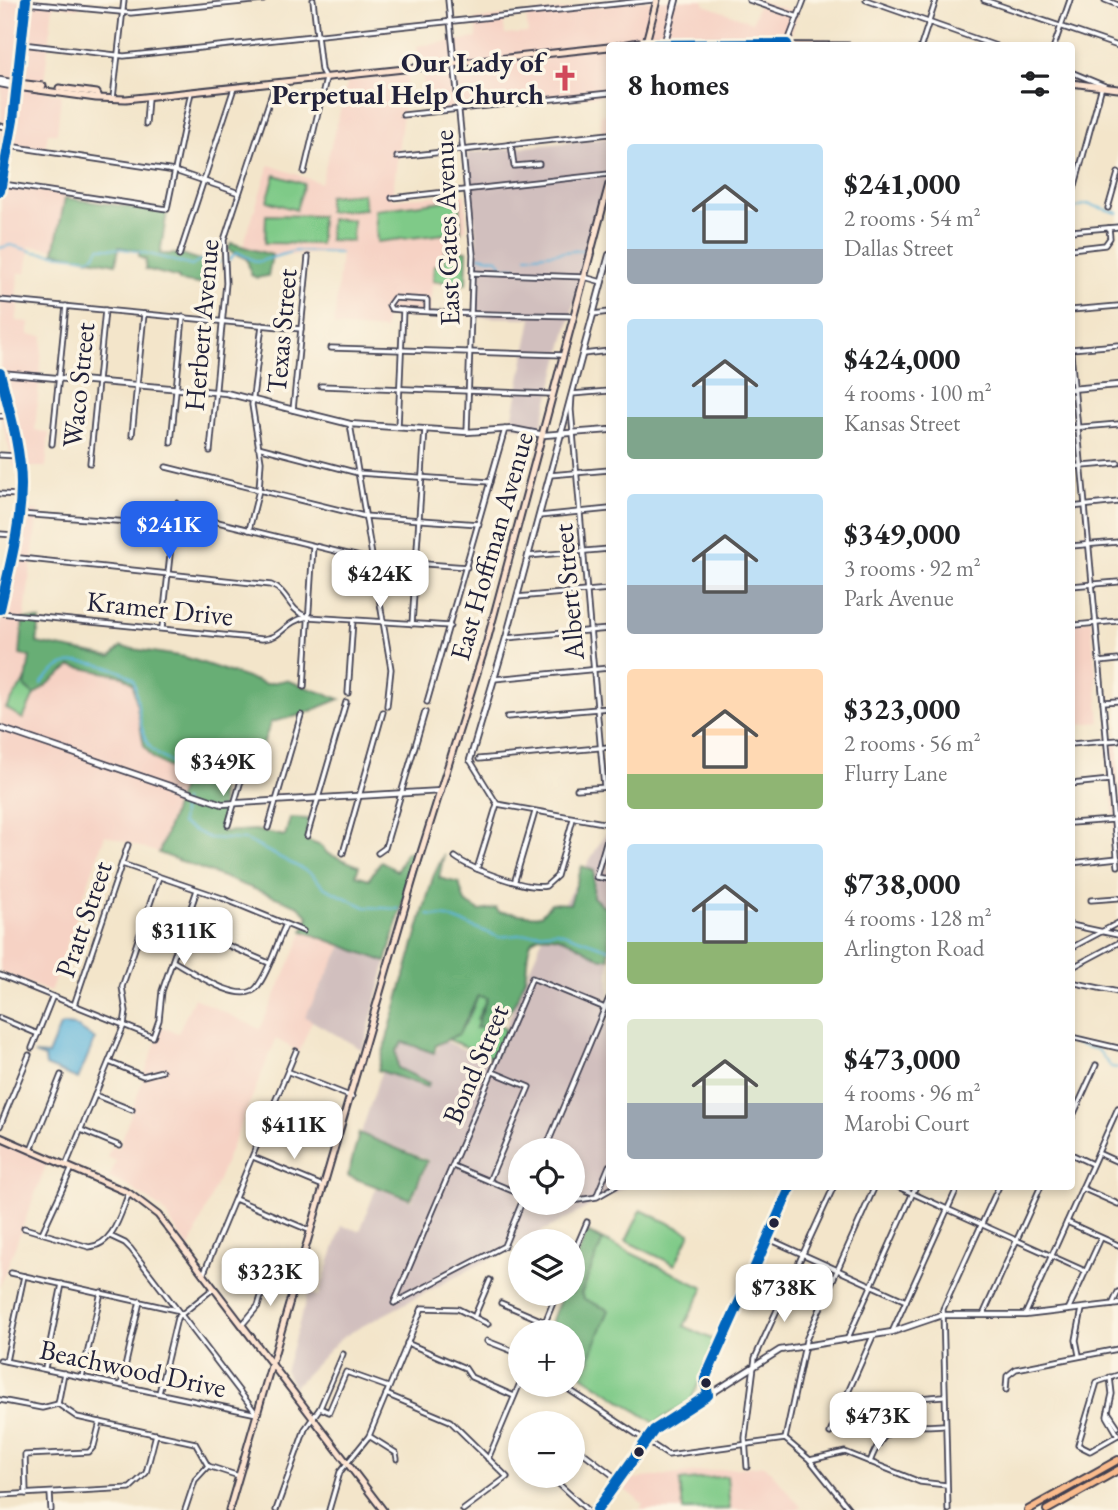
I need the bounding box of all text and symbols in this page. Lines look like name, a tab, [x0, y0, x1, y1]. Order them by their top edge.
place label: Our Lady of Perpetual Help Church	[271, 44, 548, 112]
church icon: Our Lady of Perpetual Help Church	[550, 63, 580, 93]
text: 8 homes	[627, 65, 729, 104]
icon: filters	[1016, 65, 1054, 103]
street label: East Gates Avenue	[425, 129, 467, 327]
text: $241,000	[844, 164, 960, 203]
icon: home	[683, 172, 767, 256]
text: 2 rooms · 54 m²	[844, 203, 981, 233]
text: Dallas Street	[844, 233, 953, 263]
street label: Herbert Avenue	[176, 237, 226, 412]
street label: Texas Street	[258, 267, 304, 395]
street label: Waco Street	[54, 320, 102, 449]
text: $424,000	[844, 339, 960, 378]
icon: home	[683, 347, 767, 431]
text: 4 rooms · 100 m²	[844, 378, 992, 408]
text: Kansas Street	[844, 408, 960, 438]
street label: East Hoffman Avenue	[441, 428, 541, 664]
pin: $241K	[120, 502, 218, 561]
text: $241K	[137, 509, 201, 539]
text: $349,000	[844, 514, 960, 553]
street label: Albert Street	[544, 522, 592, 663]
icon: home	[683, 522, 767, 606]
pin: $424K	[331, 550, 429, 610]
text: 3 rooms · 92 m²	[844, 553, 981, 583]
text: $424K	[348, 558, 412, 588]
street label: Kramer Drive	[85, 582, 235, 634]
text: Park Avenue	[844, 583, 954, 613]
text: $323,000	[844, 689, 960, 728]
icon: home	[683, 697, 767, 781]
text: 2 rooms · 56 m²	[844, 728, 981, 758]
pin: $349K	[174, 738, 272, 798]
text: $349K	[191, 746, 255, 776]
text: Flurry Lane	[844, 758, 947, 788]
street label: Pratt Street	[46, 856, 120, 982]
text: $738,000	[844, 864, 960, 903]
icon: home	[683, 872, 767, 956]
text: 4 rooms · 128 m²	[844, 903, 992, 933]
pin: $311K	[135, 908, 233, 967]
text: $311K	[152, 915, 216, 945]
text: Arlington Road	[844, 933, 984, 963]
street label: Bond Street	[434, 999, 516, 1129]
text: $473,000	[844, 1039, 960, 1078]
icon: home	[683, 1047, 767, 1131]
text: 4 rooms · 96 m²	[844, 1078, 981, 1108]
pin: $411K	[245, 1102, 343, 1161]
text: Marobi Court	[844, 1108, 969, 1138]
text: $411K	[262, 1109, 326, 1139]
map controls	[508, 1138, 585, 1488]
button: locate	[508, 1138, 585, 1215]
unlabelled marker	[767, 1216, 781, 1230]
button: layers	[508, 1229, 585, 1306]
pin: $323K	[221, 1248, 319, 1308]
text: $323K	[238, 1256, 302, 1286]
pin: $738K	[735, 1264, 833, 1324]
text: $738K	[752, 1272, 816, 1302]
button: +	[508, 1320, 585, 1397]
street label: Beachwood Drive	[37, 1331, 229, 1405]
unlabelled marker	[699, 1376, 713, 1390]
pin: $473K	[829, 1392, 927, 1452]
text: $473K	[846, 1400, 910, 1430]
button: −	[508, 1411, 585, 1488]
unlabelled marker	[632, 1445, 646, 1459]

